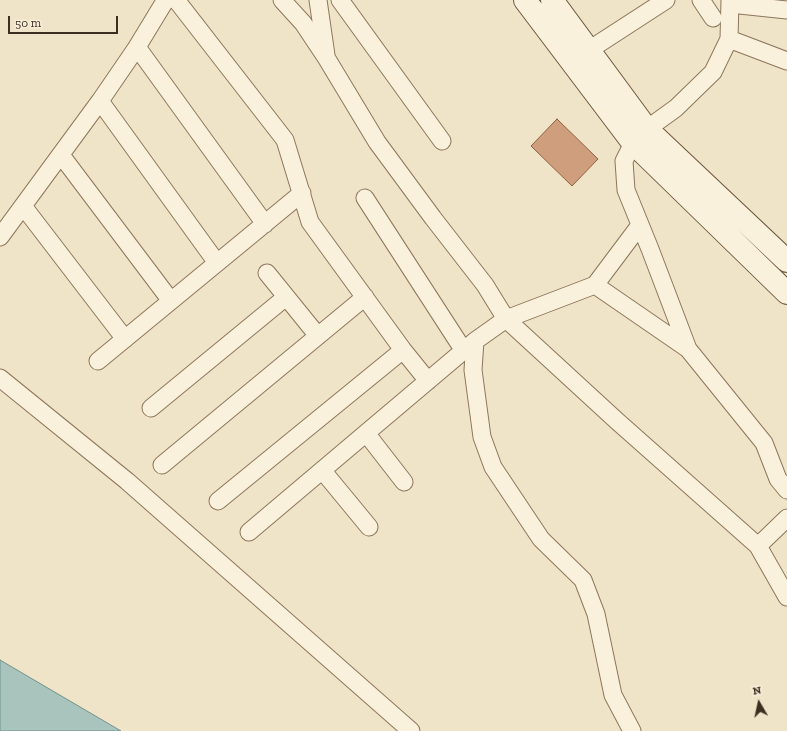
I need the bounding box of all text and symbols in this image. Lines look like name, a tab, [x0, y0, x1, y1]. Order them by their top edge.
scale bar	[10, 8, 120, 34]
text: 50 m	[15, 16, 41, 30]
north arrow	[739, 683, 779, 723]
text: N	[752, 684, 762, 698]

